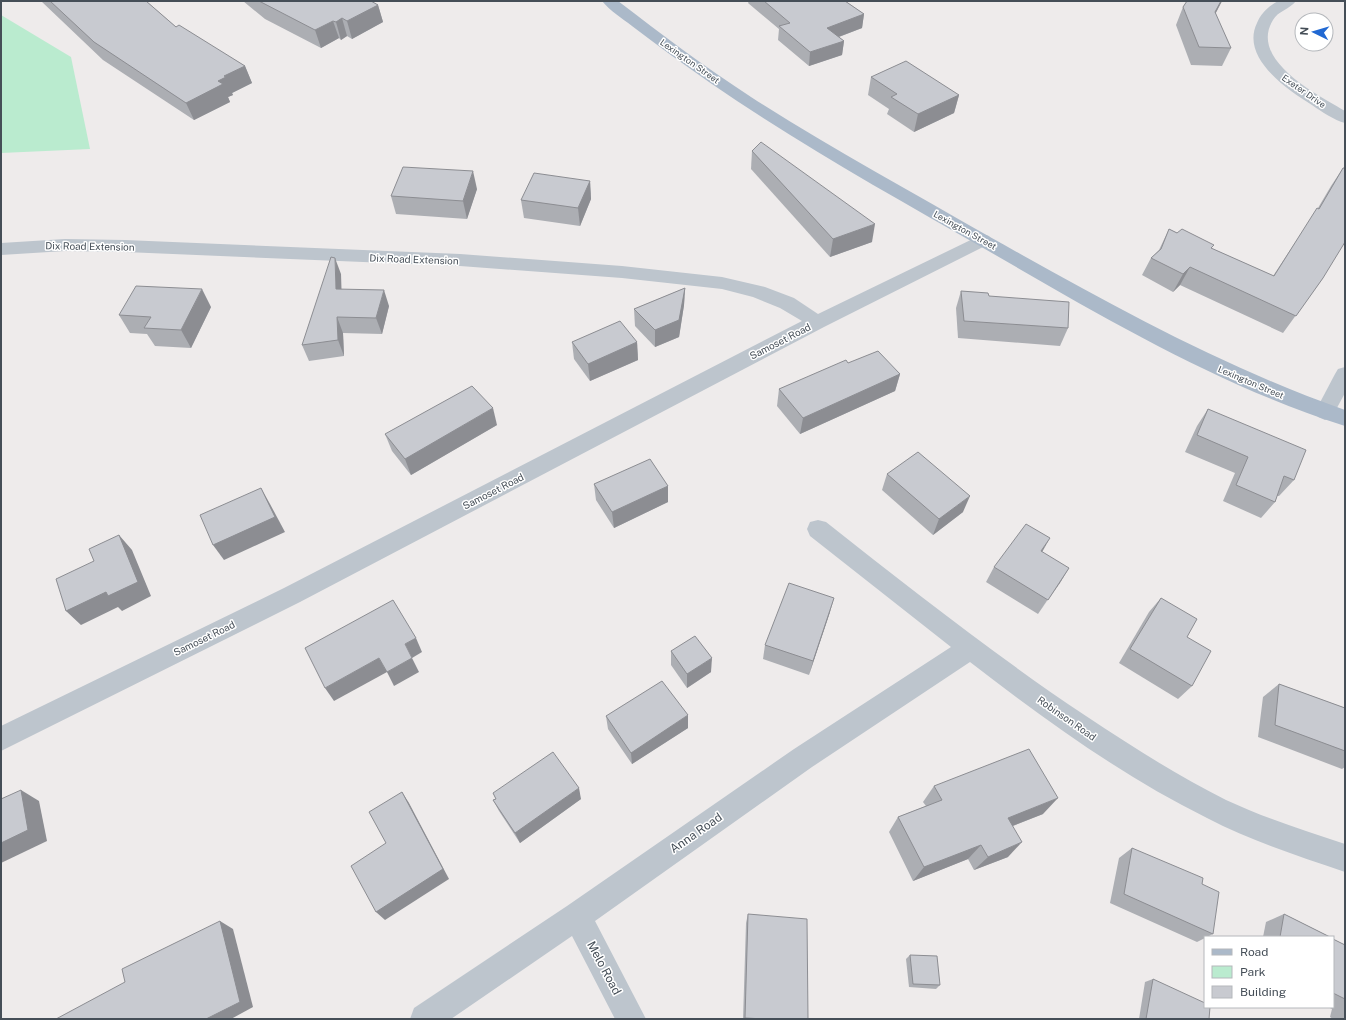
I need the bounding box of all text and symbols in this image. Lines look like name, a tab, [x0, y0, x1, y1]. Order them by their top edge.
north arrow	[1294, 12, 1334, 52]
text: N	[1298, 26, 1310, 36]
street label: Lexington Street	[658, 36, 722, 86]
street label: Exeter Drive	[1280, 72, 1328, 110]
street label: Lexington Street	[932, 208, 999, 252]
street label: Dix Road Extension	[45, 239, 135, 253]
street label: Dix Road Extension	[369, 251, 459, 267]
street label: Samoset Road	[747, 320, 813, 362]
street label: Lexington Street	[1217, 363, 1286, 401]
street label: Samoset Road	[460, 470, 526, 512]
street label: Samoset Road	[171, 618, 237, 658]
street label: Robinson Road	[1035, 693, 1099, 743]
street label: Anna Road	[667, 810, 725, 856]
legend	[1204, 936, 1334, 1008]
street label: Melo Road	[584, 939, 624, 997]
text: Road	[1240, 945, 1268, 959]
text: Park	[1240, 965, 1266, 979]
text: Building	[1240, 985, 1286, 999]

